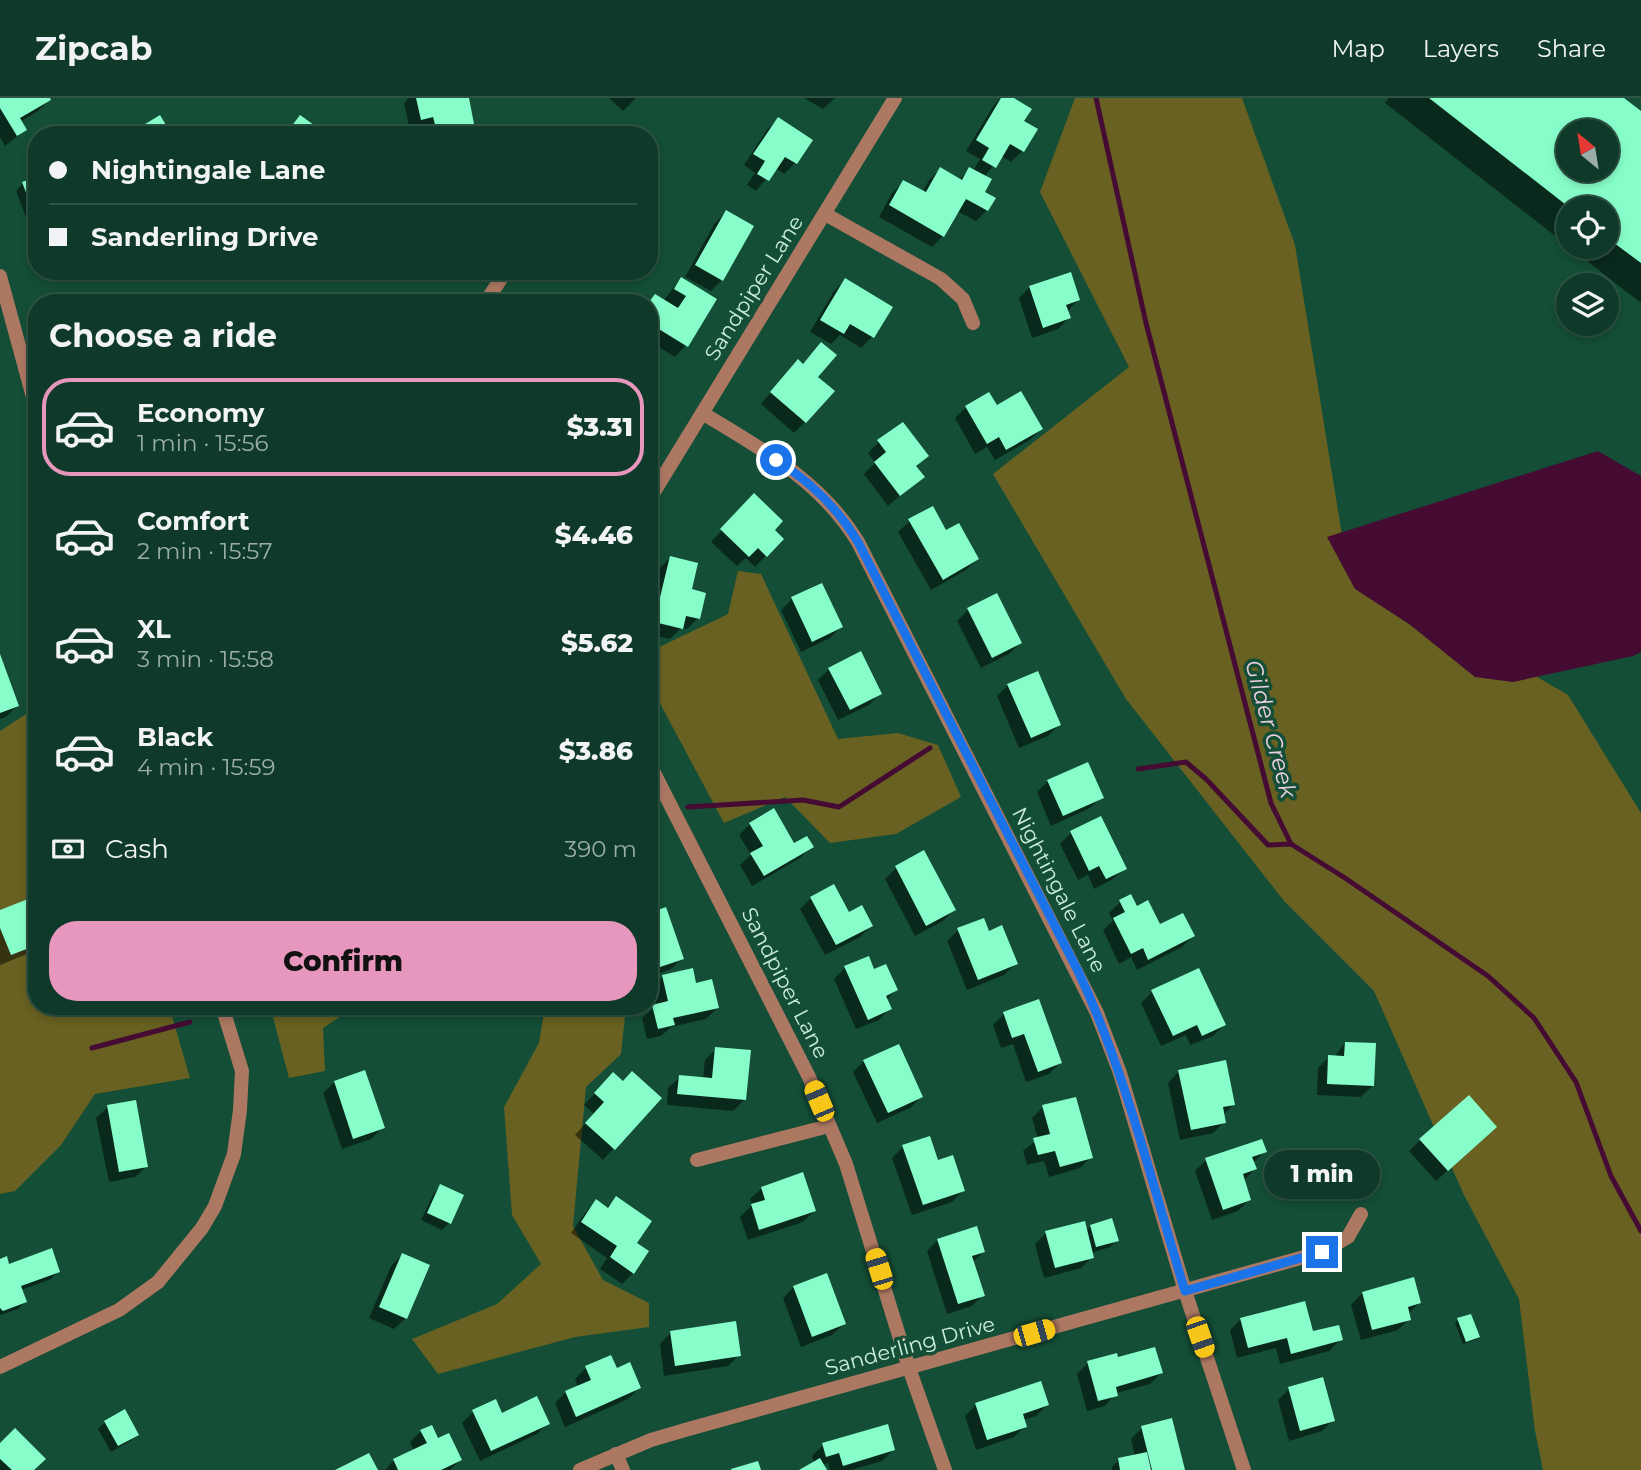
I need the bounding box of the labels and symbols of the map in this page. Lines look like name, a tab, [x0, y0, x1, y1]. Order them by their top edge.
north arrow	[1556, 119, 1619, 182]
street label: Sandpiper Lane	[699, 211, 808, 365]
route start	[760, 444, 792, 476]
water label: Gilder Creek	[1239, 657, 1303, 802]
street label: Nightingale Lane	[1007, 803, 1112, 977]
street label: Sandpiper Lane	[737, 903, 834, 1062]
car	[802, 1078, 837, 1124]
callout: 1 min	[1264, 1150, 1380, 1200]
route end	[1306, 1236, 1338, 1268]
car	[863, 1246, 896, 1292]
street label: Sanderling Drive	[822, 1311, 998, 1380]
car	[1184, 1314, 1217, 1360]
car	[1011, 1317, 1058, 1349]

